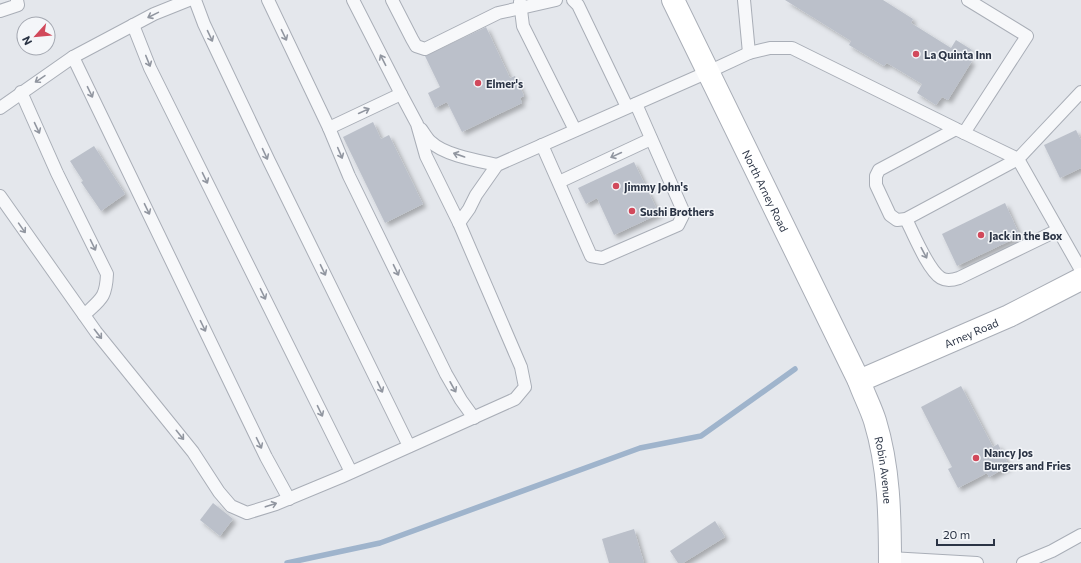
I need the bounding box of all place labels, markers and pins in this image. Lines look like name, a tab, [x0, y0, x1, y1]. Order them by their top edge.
place label: La Quinta Inn	[924, 48, 992, 61]
marker: La Quinta Inn	[911, 49, 921, 59]
place label: Elmer's	[486, 77, 523, 90]
marker: Elmer's	[473, 78, 483, 88]
place label: Jimmy John's	[624, 180, 688, 194]
marker: Jimmy John's	[611, 181, 621, 191]
place label: Sushi Brothers	[640, 205, 714, 218]
marker: Sushi Brothers	[627, 206, 637, 216]
place label: Jack in the Box	[989, 229, 1063, 243]
marker: Jack in the Box	[976, 230, 986, 240]
place label: Nancy Jos Burgers and Fries	[984, 446, 1071, 472]
marker: Nancy Jos Burgers and Fries	[971, 453, 981, 463]

